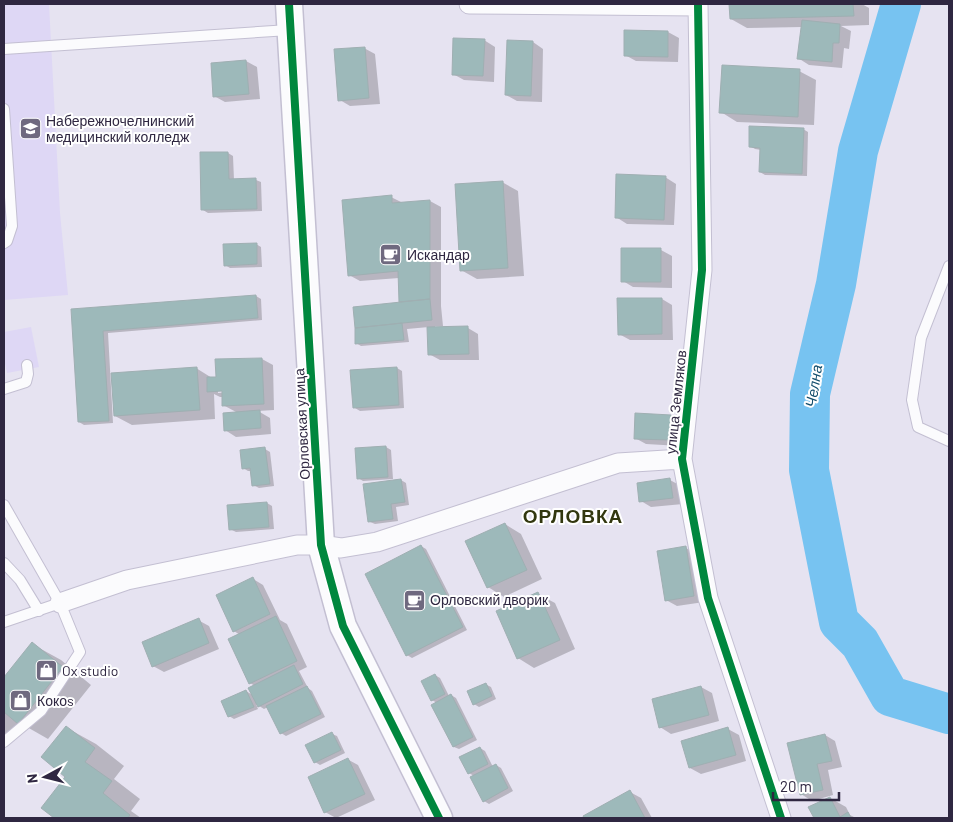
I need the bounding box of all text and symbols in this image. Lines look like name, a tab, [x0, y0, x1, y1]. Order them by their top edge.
place label: Набережночелнинский медицинский колледж	[46, 112, 194, 145]
school or university icon: Набережночелнинский медицинский колледж	[18, 117, 42, 141]
cafe icon: Искандар	[379, 243, 403, 267]
place label: Искандар	[407, 246, 470, 263]
street label: улица Земляков	[662, 349, 689, 455]
water label: Челна	[801, 363, 825, 408]
street label: Орловская улица	[290, 368, 313, 480]
district label: ОРЛОВКА	[523, 504, 623, 527]
cafe icon: Орловский дворик	[402, 588, 426, 612]
place label: Орловский дворик	[430, 591, 549, 608]
shop icon: Ox studio	[34, 659, 58, 683]
place label: Ox studio	[62, 662, 118, 679]
shop icon: Кокоs	[9, 689, 33, 713]
place label: Кокоs	[37, 692, 74, 709]
north arrow	[20, 752, 70, 802]
scale bar	[773, 770, 839, 802]
text: N	[23, 773, 41, 784]
text: 20 m	[780, 777, 812, 795]

